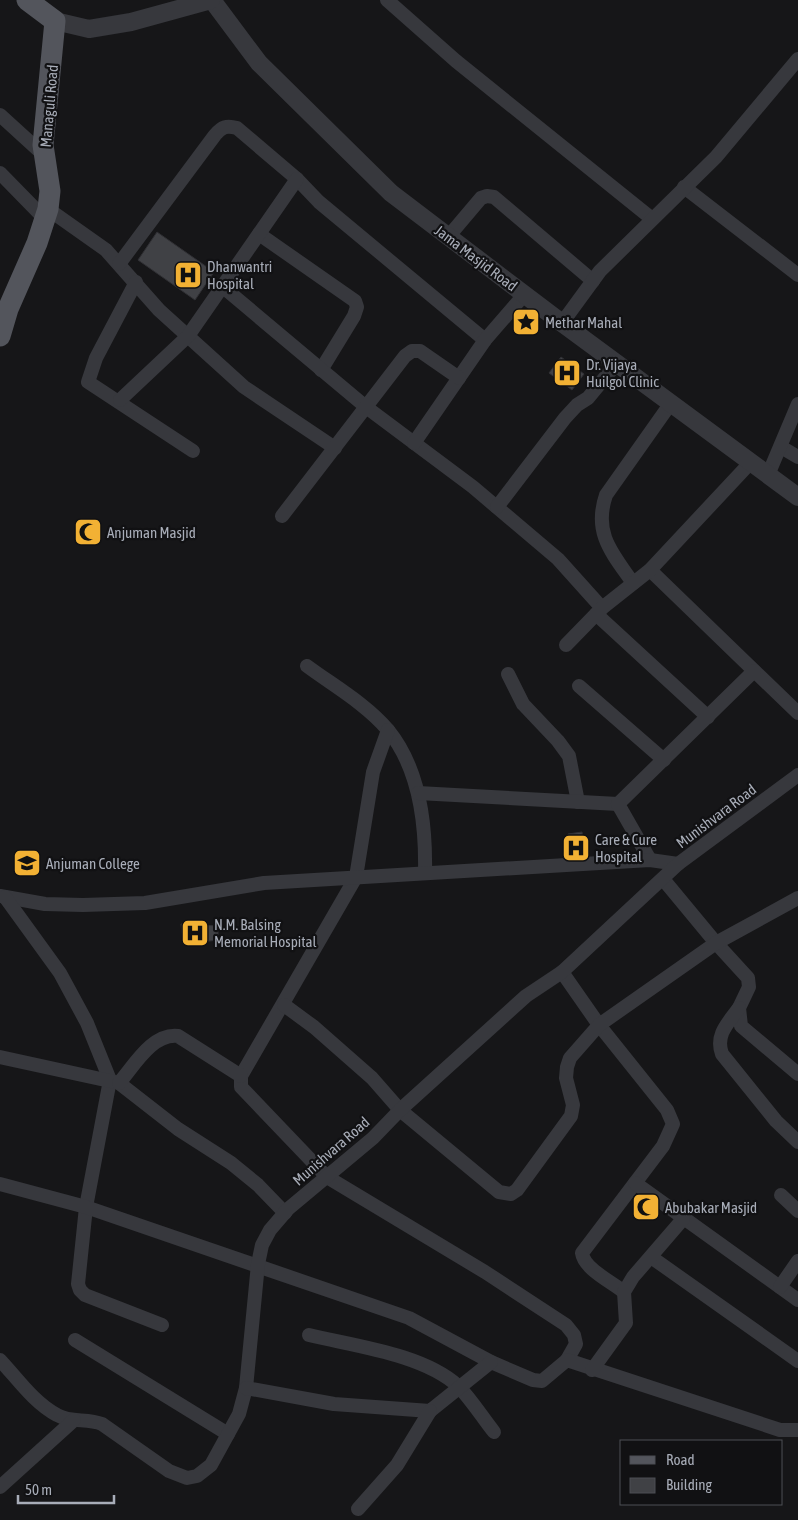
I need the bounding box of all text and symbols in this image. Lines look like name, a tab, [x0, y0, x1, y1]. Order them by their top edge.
street label: Managuli Road	[37, 64, 61, 148]
street label: Jama Masjid Road	[431, 222, 521, 294]
place label: Dhanwantri Hospital	[207, 258, 272, 292]
hospital icon: Dhanwantri Hospital	[173, 260, 203, 290]
place icon: Methar Mahal	[511, 307, 541, 337]
place label: Methar Mahal	[545, 314, 622, 331]
place label: Dr. Vijaya Huilgol Clinic	[586, 356, 659, 390]
hospital icon: Dr. Vijaya Huilgol Clinic	[552, 358, 582, 388]
mosque icon: Anjuman Masjid	[73, 517, 103, 547]
place label: Anjuman Masjid	[107, 524, 196, 541]
street label: Munishvara Road	[673, 781, 759, 851]
place label: Care & Cure Hospital	[595, 831, 657, 865]
hospital icon: Care & Cure Hospital	[561, 833, 591, 863]
school or university icon: Anjuman College	[12, 848, 42, 878]
place label: Anjuman College	[46, 855, 140, 872]
place label: N.M. Balsing Memorial Hospital	[214, 916, 317, 950]
hospital icon: N.M. Balsing Memorial Hospital	[180, 918, 210, 948]
street label: Munishvara Road	[289, 1113, 373, 1189]
mosque icon: Abubakar Masjid	[631, 1192, 661, 1222]
place label: Abubakar Masjid	[665, 1199, 757, 1216]
legend	[620, 1440, 783, 1505]
text: Road	[666, 1451, 695, 1468]
scale bar	[18, 1472, 114, 1504]
text: Building	[666, 1476, 712, 1493]
text: 50 m	[25, 1481, 52, 1498]

